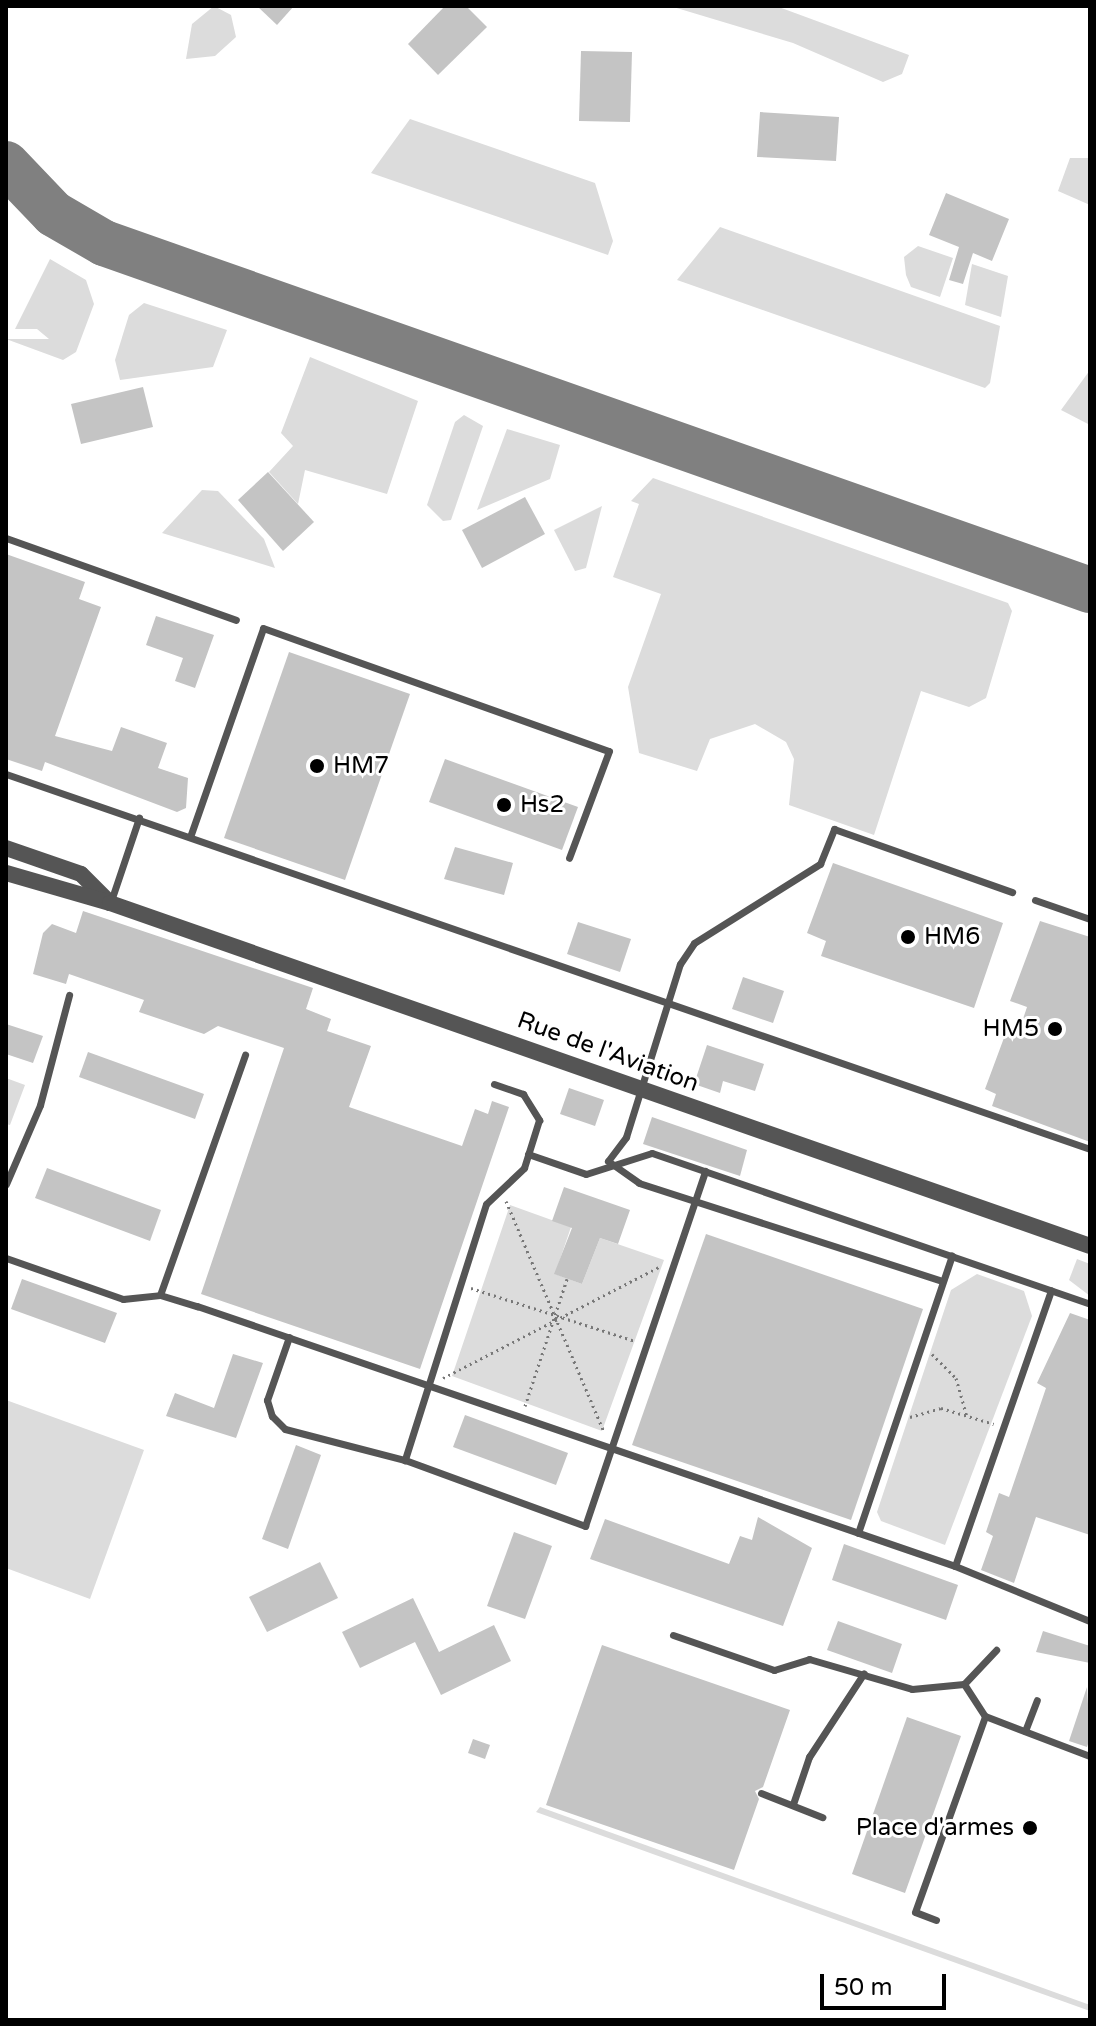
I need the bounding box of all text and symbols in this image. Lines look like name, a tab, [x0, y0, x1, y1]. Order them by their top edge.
place label: HM7	[333, 752, 389, 780]
marker: HM7	[308, 757, 326, 775]
place label: Hs2	[520, 791, 564, 819]
marker: Hs2	[495, 796, 513, 814]
place label: HM6	[924, 923, 980, 951]
marker: HM6	[899, 928, 917, 946]
street label: Rue de l'Aviation	[513, 1006, 703, 1098]
place label: HM5	[983, 1015, 1039, 1043]
marker: HM5	[1046, 1020, 1064, 1038]
place label: Place d'armes	[856, 1814, 1014, 1842]
marker: Place d'armes	[1021, 1819, 1039, 1837]
scale bar	[824, 1958, 950, 2008]
text: 50 m	[834, 1973, 892, 2002]

